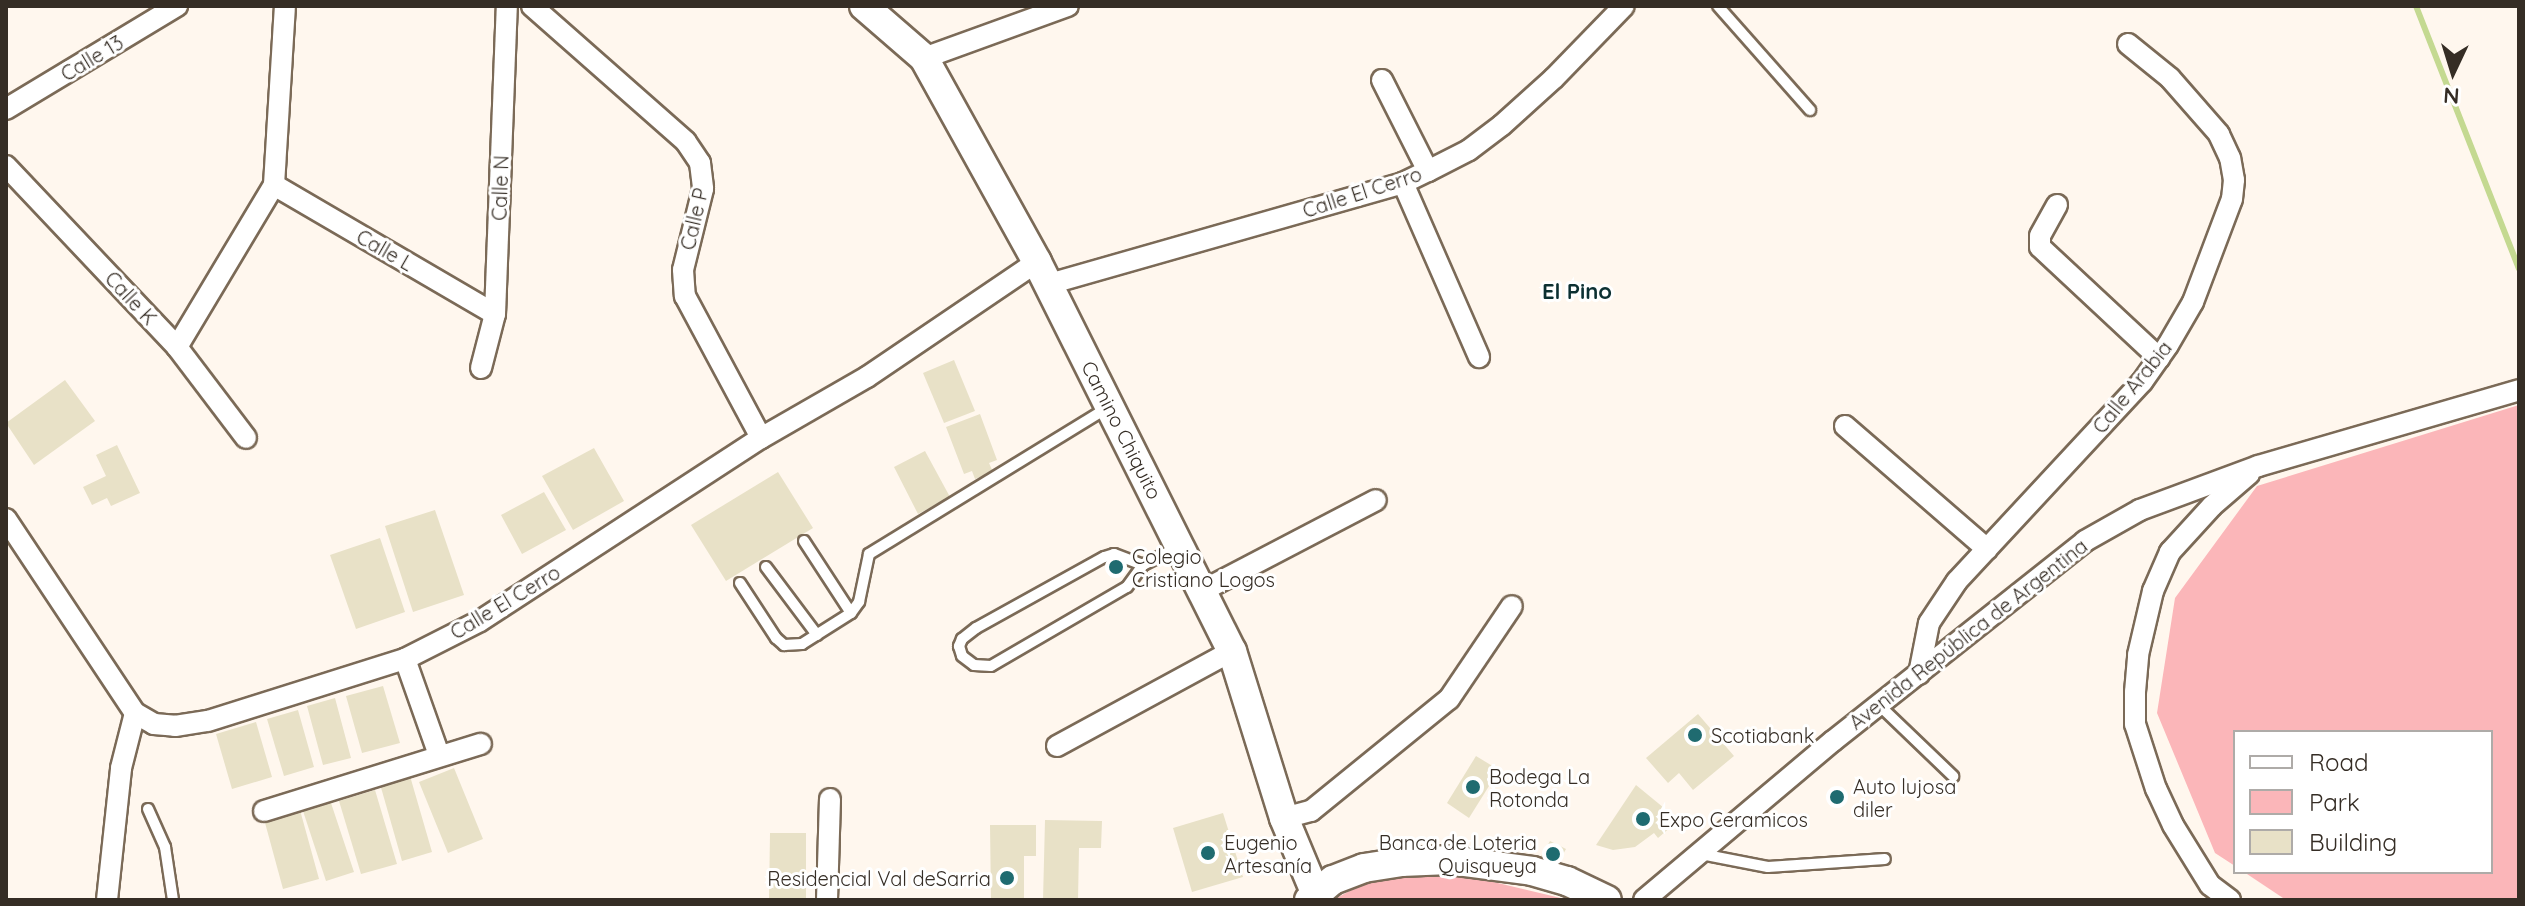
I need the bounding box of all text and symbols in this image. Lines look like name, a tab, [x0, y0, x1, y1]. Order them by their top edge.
street label: Calle 13	[56, 30, 128, 86]
north arrow	[2413, 32, 2493, 112]
text: N	[2442, 81, 2460, 110]
street label: Calle N	[487, 155, 513, 221]
street label: Calle El Cerro	[1299, 161, 1425, 223]
street label: Calle P	[675, 186, 713, 252]
street label: Calle L	[352, 224, 418, 276]
street label: Calle K	[100, 266, 162, 330]
district label: El Pino	[1542, 279, 1612, 305]
street label: Calle Arabia	[2087, 336, 2177, 438]
street label: Camino Chiquito	[1077, 357, 1167, 503]
street label: Avenida República de Argentina	[1844, 534, 2092, 734]
place label: Colegio Cristiano Logos	[1132, 544, 1275, 591]
marker: Colegio Cristiano Logos	[1107, 558, 1125, 576]
street label: Calle El Cerro	[446, 560, 564, 644]
place label: Scotiabank	[1711, 723, 1814, 747]
marker: Scotiabank	[1686, 726, 1704, 744]
legend	[2233, 730, 2493, 874]
text: Road	[2309, 747, 2369, 777]
place label: Bodega La Rotonda	[1489, 764, 1590, 811]
place label: Auto lujosa diler	[1853, 774, 1956, 821]
marker: Bodega La Rotonda	[1464, 778, 1482, 796]
text: Park	[2309, 787, 2360, 817]
marker: Auto lujosa diler	[1828, 788, 1846, 806]
place label: Expo Ceramicos	[1659, 807, 1808, 831]
marker: Expo Ceramicos	[1634, 810, 1652, 828]
text: Building	[2309, 827, 2397, 857]
place label: Eugenio Artesanía	[1224, 830, 1312, 877]
place label: Banca de Loteria Quisqueya	[1379, 830, 1537, 877]
marker: Eugenio Artesanía	[1199, 844, 1217, 862]
marker: Banca de Loteria Quisqueya	[1544, 845, 1562, 863]
place label: Residencial Val deSarria	[767, 866, 991, 890]
marker: Residencial Val deSarria	[998, 869, 1016, 887]

